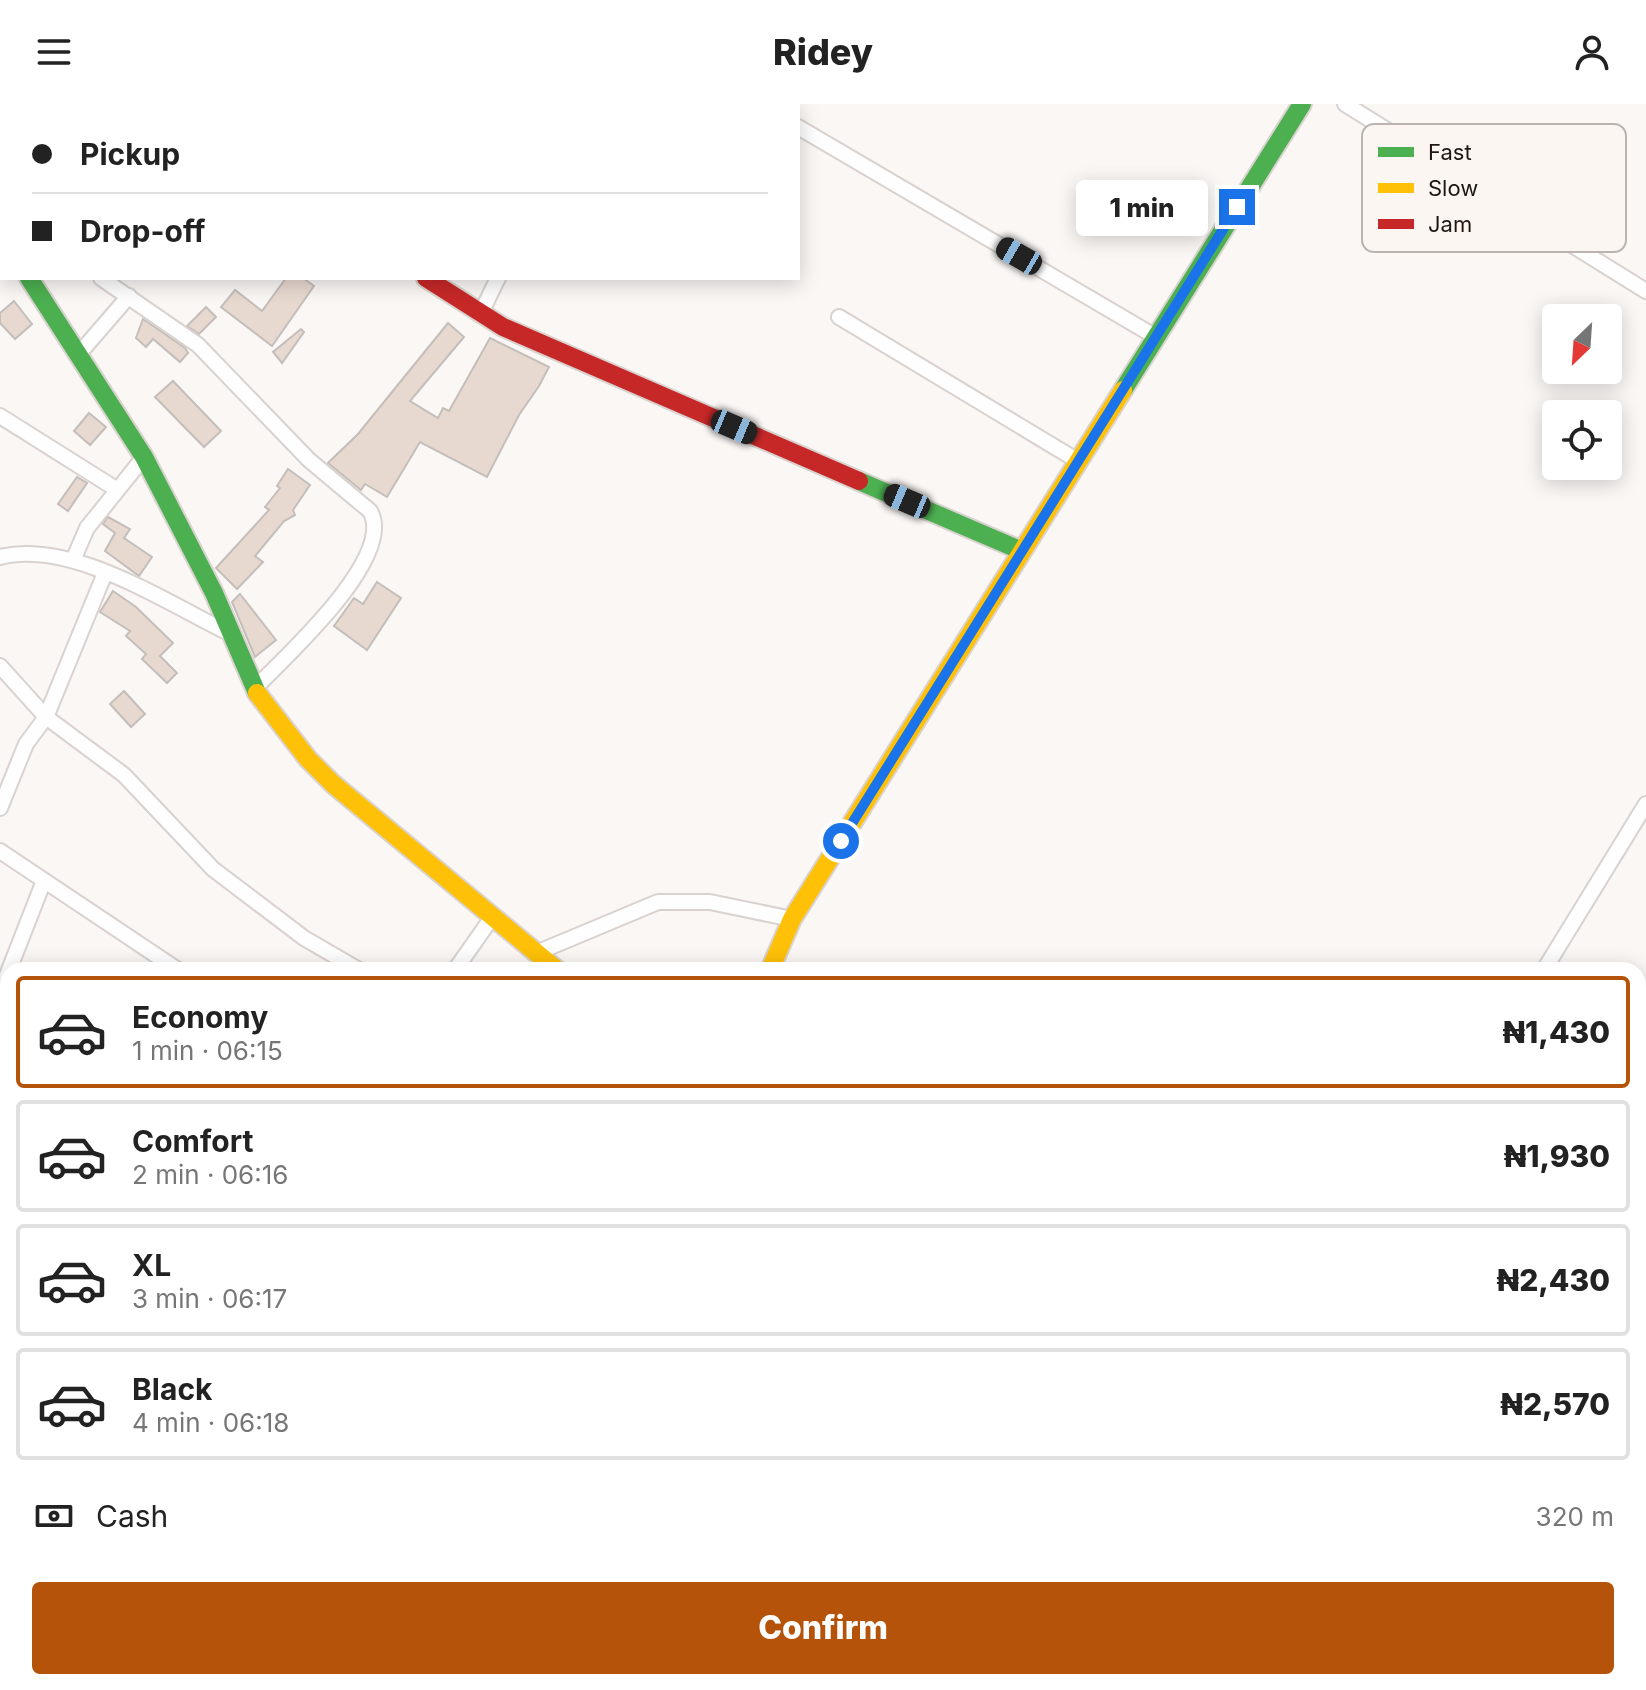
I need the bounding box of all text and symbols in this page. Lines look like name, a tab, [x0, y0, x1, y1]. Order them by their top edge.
icon: menu	[32, 30, 76, 74]
text: Ridey	[773, 30, 873, 74]
icon: person	[1570, 30, 1614, 74]
legend	[1362, 124, 1626, 252]
text: Pickup	[80, 136, 180, 172]
text: Fast	[1428, 139, 1472, 165]
text: Slow	[1428, 175, 1478, 201]
callout: 1 min	[1077, 179, 1209, 235]
route end	[1219, 189, 1255, 225]
text: 1 min	[1109, 192, 1175, 223]
text: Jam	[1428, 211, 1472, 237]
text: Drop-off	[80, 213, 206, 249]
car	[992, 234, 1046, 278]
north arrow	[1542, 304, 1622, 384]
map controls	[1542, 304, 1622, 480]
button: locate	[1542, 400, 1622, 480]
car	[707, 407, 761, 447]
car	[880, 481, 934, 521]
route start	[823, 823, 859, 859]
icon: car	[36, 996, 108, 1068]
text: Economy	[132, 999, 268, 1035]
text: ₦1,430	[1502, 1014, 1610, 1050]
text: 1 min · 06:15	[132, 1035, 283, 1066]
icon: car	[36, 1120, 108, 1192]
text: Comfort	[132, 1123, 253, 1159]
text: ₦1,930	[1504, 1138, 1610, 1174]
text: 2 min · 06:16	[132, 1159, 288, 1190]
icon: car	[36, 1244, 108, 1316]
text: XL	[132, 1247, 171, 1283]
text: ₦2,430	[1497, 1262, 1610, 1298]
text: 3 min · 06:17	[132, 1283, 287, 1314]
icon: car	[36, 1368, 108, 1440]
text: Black	[132, 1371, 212, 1407]
text: ₦2,570	[1500, 1386, 1610, 1422]
text: 4 min · 06:18	[132, 1407, 289, 1438]
icon: cash	[32, 1494, 76, 1538]
text: Cash	[96, 1498, 168, 1534]
text: 320 m	[1536, 1501, 1614, 1532]
button: Confirm	[32, 1582, 1614, 1674]

